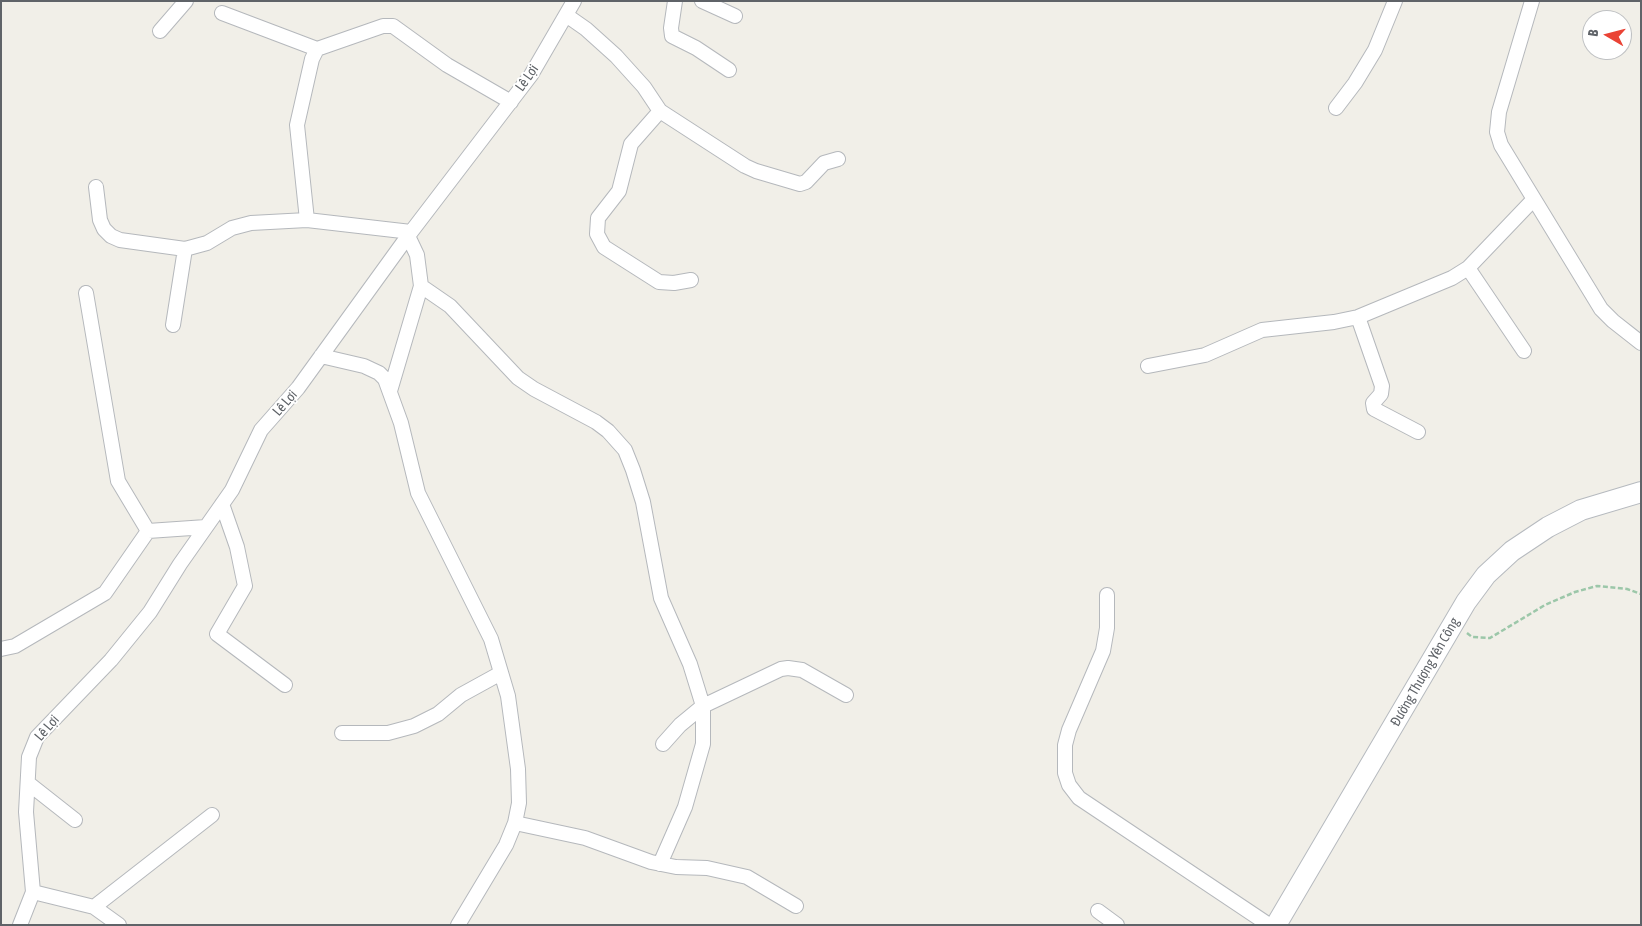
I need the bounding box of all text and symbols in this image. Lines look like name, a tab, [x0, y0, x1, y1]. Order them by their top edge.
north arrow	[1582, 10, 1632, 60]
text: B	[1585, 29, 1602, 37]
street label: Lê Lợi	[512, 61, 542, 95]
street label: Lê Lợi	[269, 387, 301, 419]
street label: Đường Thượng Yên Công	[1387, 615, 1463, 729]
street label: Lê Lợi	[31, 712, 63, 744]

